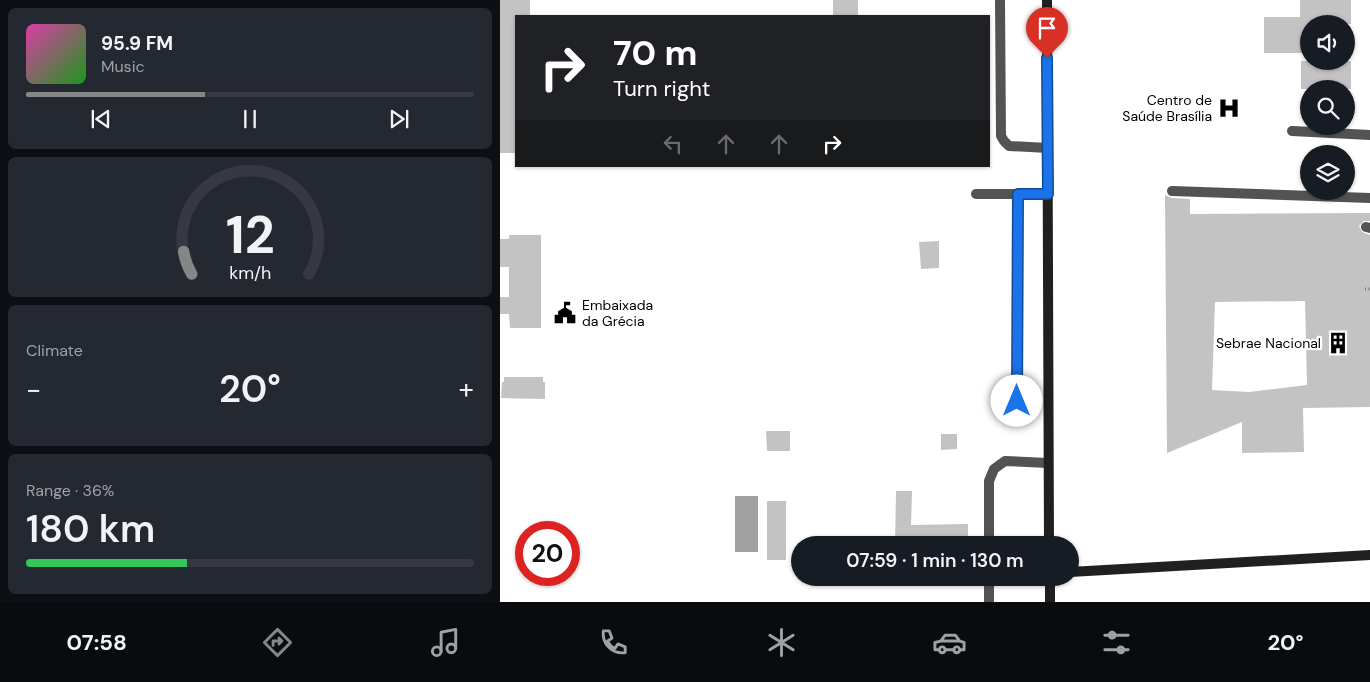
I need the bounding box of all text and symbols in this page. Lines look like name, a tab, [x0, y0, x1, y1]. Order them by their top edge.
pin	[1026, 7, 1068, 58]
icon: arrive	[1033, 14, 1061, 42]
map controls	[1300, 15, 1355, 200]
button: sound	[1300, 15, 1355, 70]
text: 70 m	[613, 30, 697, 76]
text: 95.9 FM	[101, 31, 173, 56]
icon: right	[530, 35, 595, 100]
text: Music	[101, 56, 145, 77]
text: Turn right	[613, 74, 710, 103]
button: search	[1300, 80, 1355, 135]
place label: Centro de Saúde Brasília	[1122, 91, 1212, 125]
hospital icon: Centro de Saúde Brasília	[1216, 95, 1242, 121]
icon: previous	[87, 105, 115, 133]
icon: pause	[236, 105, 264, 133]
icon: next	[385, 105, 413, 133]
icon: left	[659, 130, 687, 158]
icon: ahead	[712, 130, 740, 158]
icon: ahead	[765, 130, 793, 158]
icon: right	[818, 130, 846, 158]
button: layers	[1300, 145, 1355, 200]
text: 12	[226, 201, 274, 269]
text: km/h	[229, 261, 271, 285]
place label: Embaixada da Grécia	[582, 296, 653, 330]
public building icon: Embaixada da Grécia	[552, 300, 578, 326]
building icon: Sebrae Nacional	[1325, 330, 1351, 356]
place label: Sebrae Nacional	[1216, 334, 1321, 352]
text: Climate	[26, 340, 83, 361]
text: 20°	[219, 364, 281, 414]
text: −	[26, 371, 41, 408]
text: +	[459, 371, 474, 408]
position arrow	[990, 374, 1042, 426]
text: Range · 36%	[26, 480, 114, 501]
text: 180 km	[26, 504, 155, 554]
speed limit sign: 20	[515, 521, 580, 586]
text: 07:59 · 1 min · 130 m	[846, 548, 1024, 573]
icon: directions	[260, 625, 295, 660]
icon: music	[428, 625, 463, 660]
icon: phone	[596, 625, 631, 660]
icon: climate	[764, 625, 799, 660]
icon: car	[932, 625, 967, 660]
icon: filters	[1099, 625, 1134, 660]
text: 07:58	[66, 628, 127, 657]
text: 20°	[1267, 628, 1303, 657]

